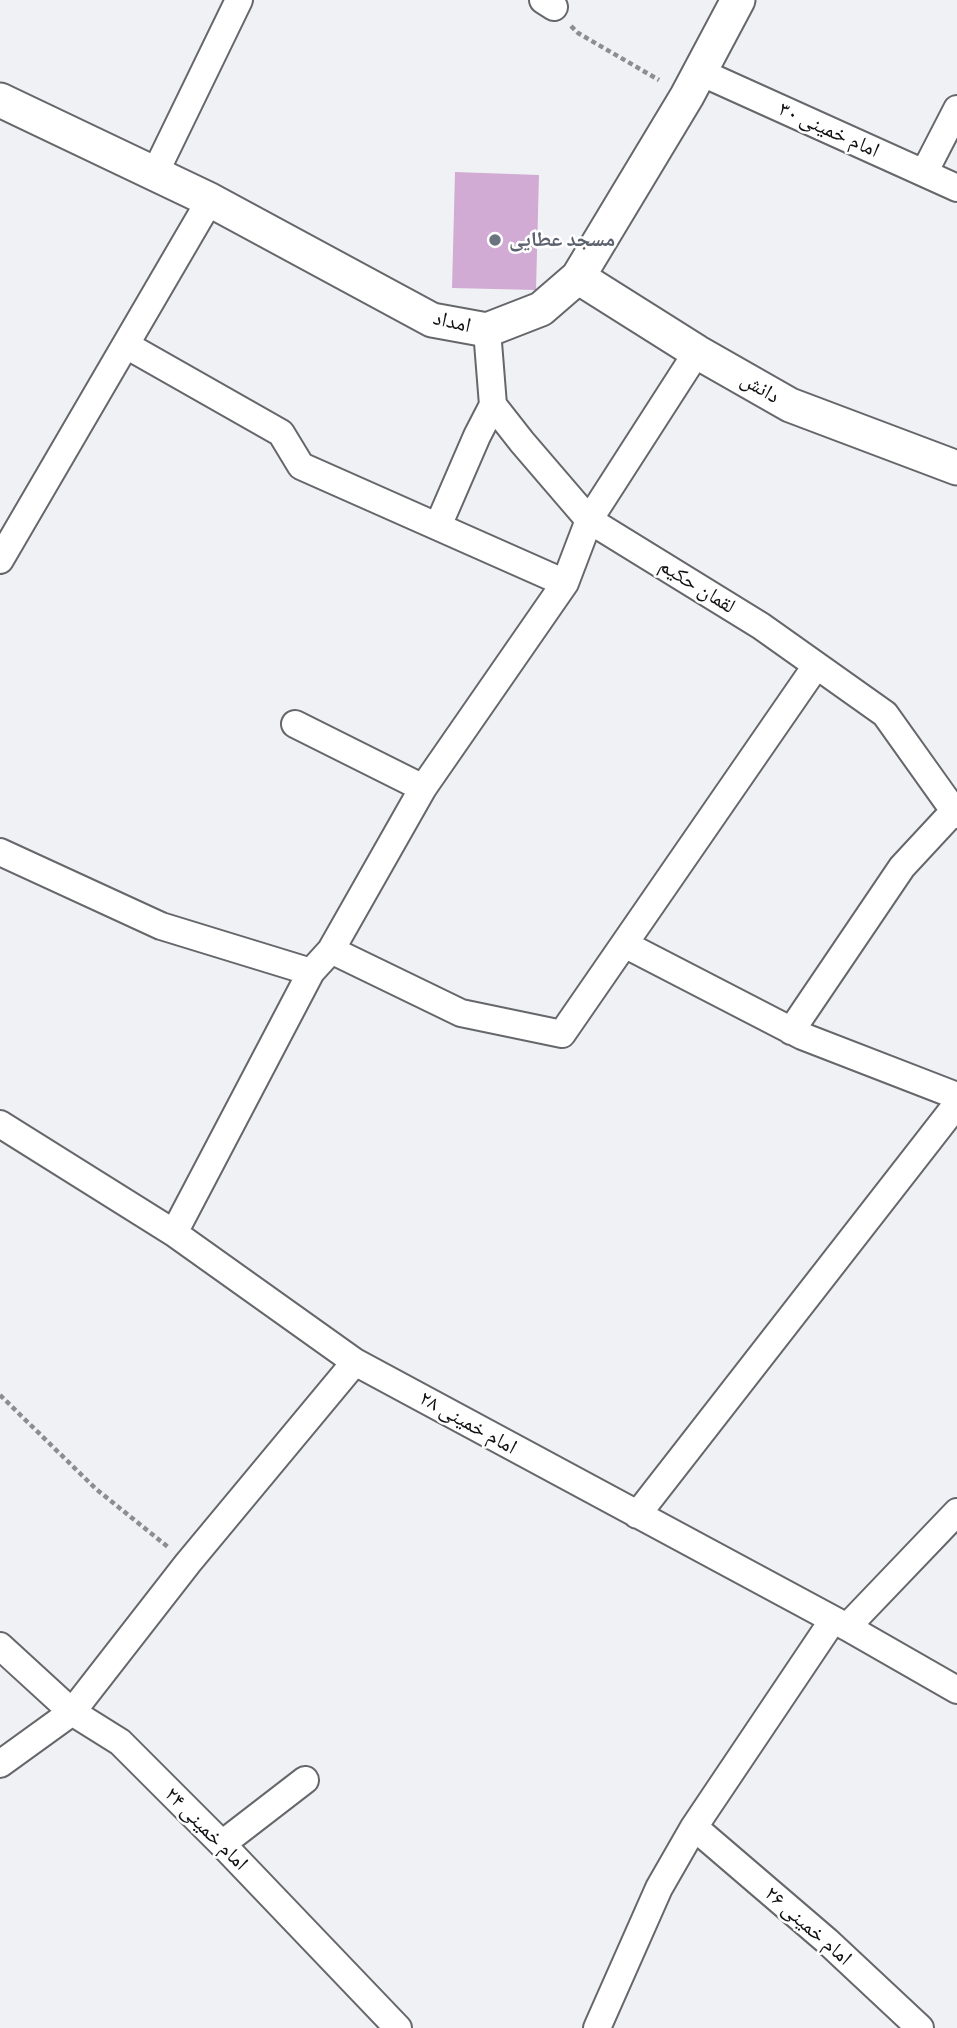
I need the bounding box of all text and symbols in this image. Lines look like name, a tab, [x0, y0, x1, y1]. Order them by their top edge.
street label: امام خمینی ۳۰	[775, 97, 883, 163]
place label: مسجد عطایی	[509, 227, 615, 253]
marker: مسجد عطایی	[487, 232, 503, 248]
street label: امداد	[431, 305, 473, 339]
street label: دانش	[736, 367, 784, 409]
street label: لقمان حکیم	[654, 553, 740, 619]
street label: امام خمینی ۲۸	[415, 1386, 521, 1460]
street label: امام خمینی ۲۴	[159, 1782, 253, 1876]
street label: امام خمینی ۲۶	[759, 1881, 857, 1971]

